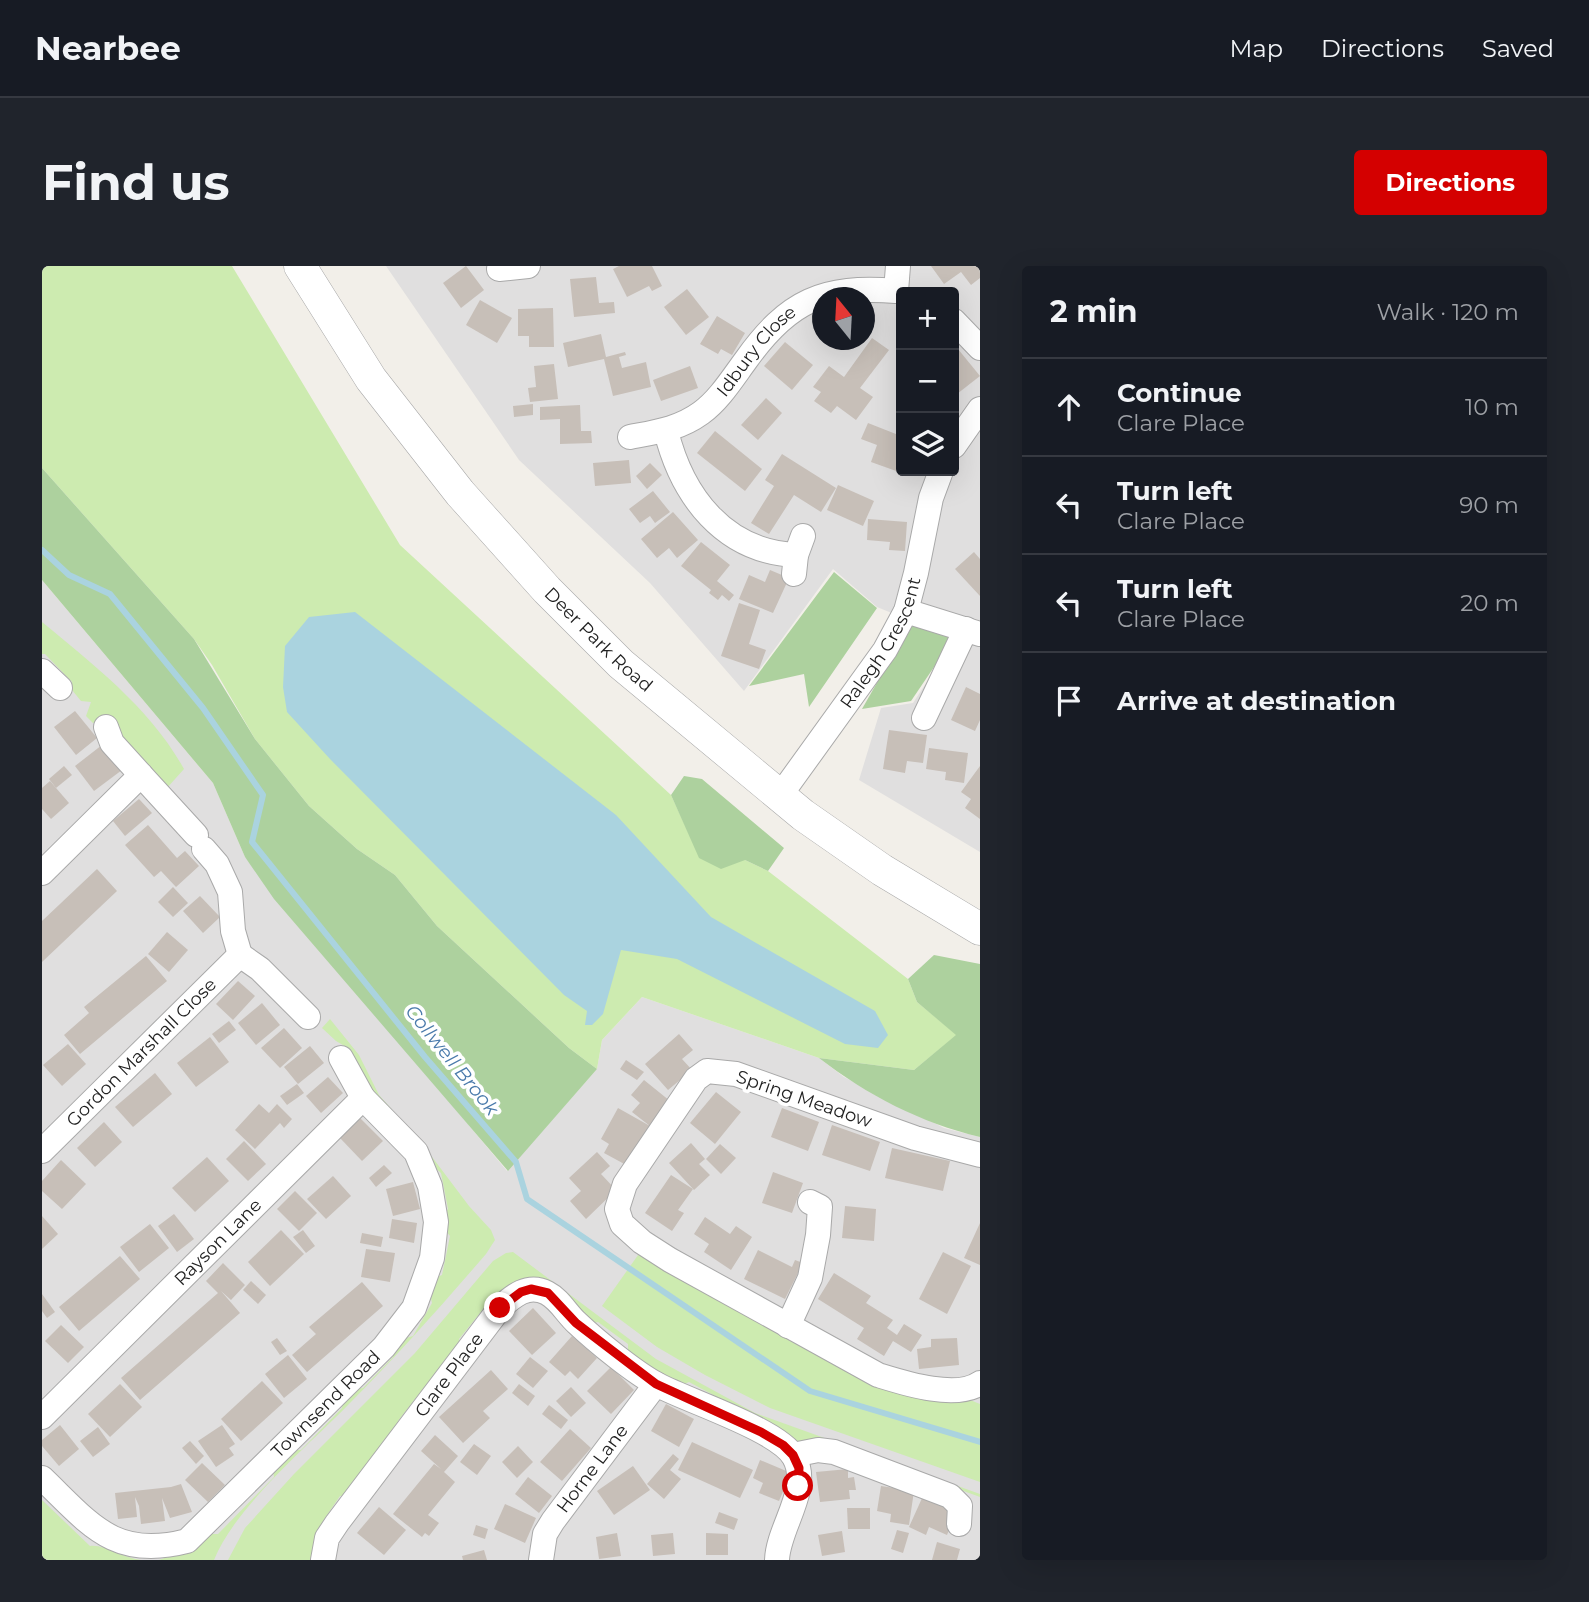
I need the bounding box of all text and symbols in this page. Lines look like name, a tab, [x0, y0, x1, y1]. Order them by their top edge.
text: Nearbee	[35, 28, 181, 68]
text: Map	[1230, 34, 1283, 63]
text: Directions	[1321, 34, 1444, 63]
text: Saved	[1482, 34, 1554, 63]
button: Directions	[1354, 150, 1547, 215]
text: Find us	[42, 153, 230, 212]
north arrow	[812, 287, 875, 350]
map controls	[896, 287, 959, 476]
button: +	[896, 287, 959, 350]
text: 2 min	[1050, 293, 1137, 330]
text: Walk · 120 m	[1376, 298, 1519, 326]
street label: Idbury Close	[712, 301, 800, 401]
button: −	[896, 350, 959, 413]
text: Continue	[1117, 377, 1242, 409]
icon: ahead	[1050, 388, 1088, 426]
text: 10 m	[1465, 393, 1519, 421]
text: Clare Place	[1117, 409, 1245, 437]
button: layers	[896, 413, 959, 476]
text: Turn left	[1117, 475, 1233, 507]
icon: left	[1050, 486, 1088, 524]
text: 90 m	[1459, 491, 1519, 519]
text: Clare Place	[1117, 507, 1245, 535]
text: Turn left	[1117, 573, 1233, 605]
street label: Ralegh Crescent	[835, 575, 925, 713]
street label: Deer Park Road	[540, 583, 657, 697]
icon: left	[1050, 584, 1088, 622]
text: 20 m	[1460, 589, 1519, 617]
text: Clare Place	[1117, 605, 1245, 633]
icon: arrive	[1050, 682, 1088, 720]
text: Arrive at destination	[1117, 685, 1396, 717]
street label: Gordon Marshall Close	[62, 973, 221, 1131]
water label: Collwell Brook	[400, 1000, 504, 1120]
street label: Spring Meadow	[733, 1066, 875, 1133]
street label: Rayson Lane	[170, 1194, 266, 1290]
route end	[484, 1292, 515, 1323]
street label: Clare Place	[410, 1328, 488, 1422]
street label: Townsend Road	[267, 1346, 385, 1463]
street label: Horne Lane	[552, 1420, 633, 1517]
route start	[782, 1470, 813, 1501]

